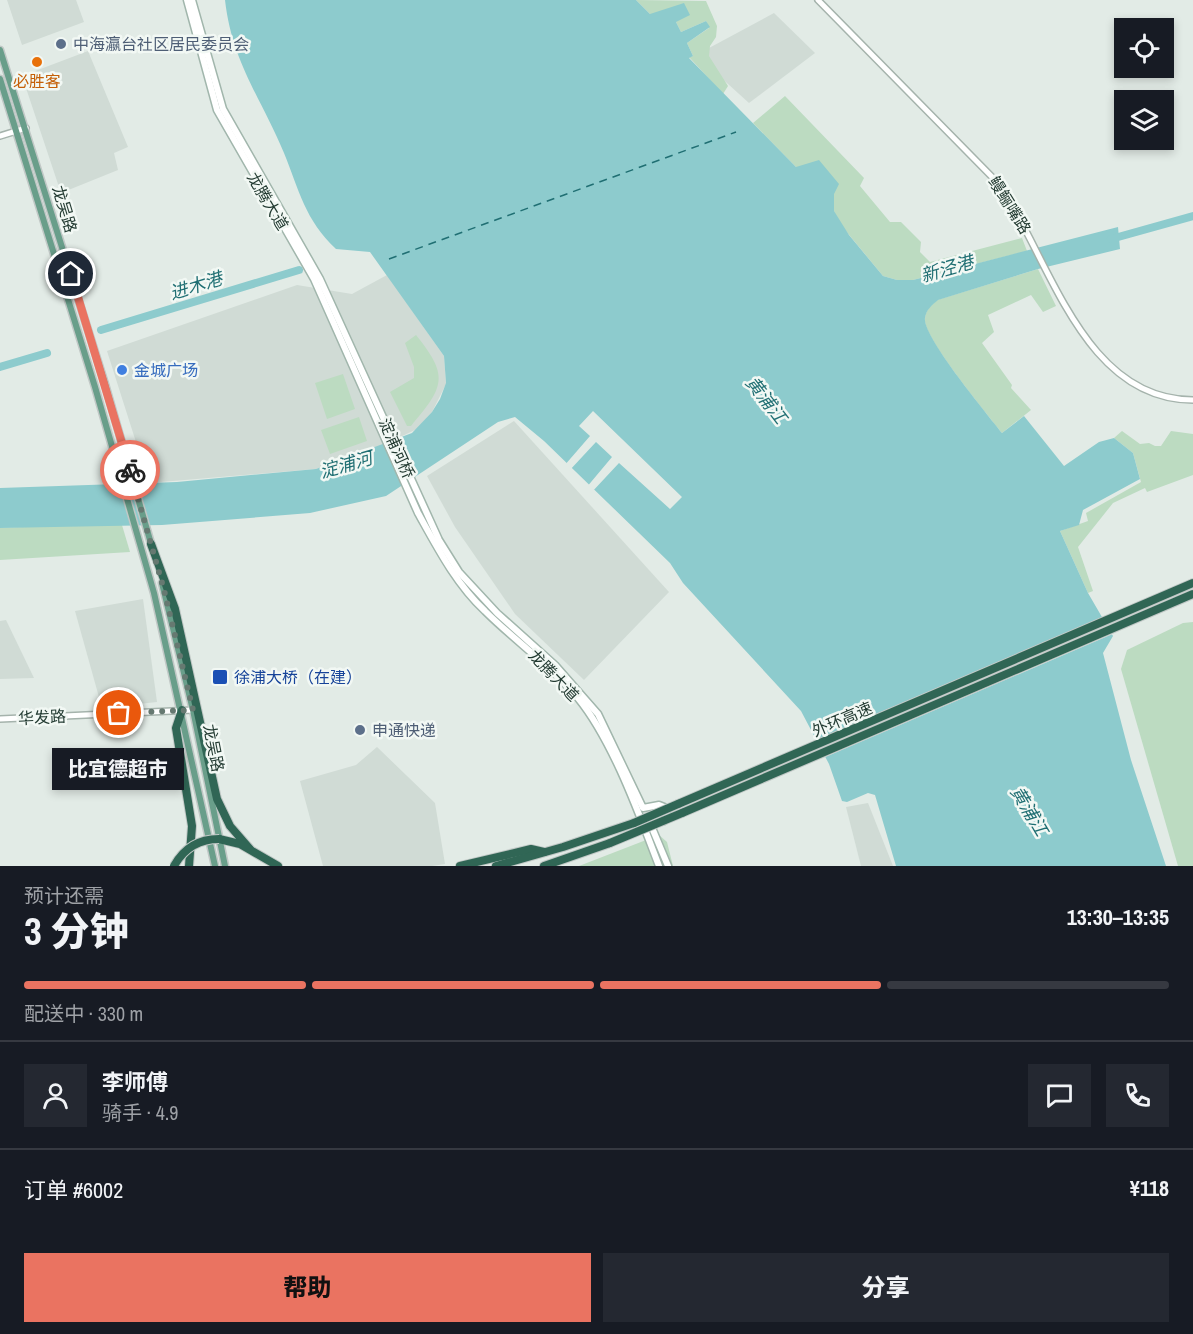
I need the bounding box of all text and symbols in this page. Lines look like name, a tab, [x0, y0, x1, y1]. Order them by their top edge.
map controls	[1114, 18, 1174, 150]
button: locate	[1114, 18, 1174, 78]
place label: 中海瀛台社区居民委员会	[73, 33, 249, 55]
marker: 中海瀛台社区居民委员会	[54, 37, 68, 51]
marker: 必胜客	[30, 55, 44, 69]
place label: 必胜客	[13, 70, 61, 92]
button: layers	[1114, 90, 1174, 150]
street label: 龙腾大道	[242, 168, 294, 234]
street label: 鳗鲡嘴路	[984, 172, 1036, 238]
street label: 龙吴路	[47, 183, 83, 235]
pin	[45, 248, 96, 299]
water label: 新泾港	[917, 248, 979, 288]
icon: home	[54, 257, 87, 290]
water label: 进木港	[166, 265, 228, 305]
place label: 金城广场	[134, 359, 198, 381]
marker: 金城广场	[115, 363, 129, 377]
water label: 黄浦江	[740, 371, 794, 430]
street label: 淀浦河桥	[374, 414, 420, 482]
courier	[100, 440, 160, 500]
water label: 淀浦河	[316, 444, 378, 484]
icon: bike	[114, 454, 147, 487]
street label: 龙腾大道	[524, 644, 584, 706]
place label: 徐浦大桥（在建）	[234, 666, 362, 688]
marker: 徐浦大桥（在建）	[211, 668, 229, 686]
pin	[93, 687, 144, 738]
icon: bag	[102, 696, 135, 729]
street label: 外环高速	[808, 696, 876, 742]
street label: 华发路	[17, 705, 67, 729]
place label: 申通快递	[372, 719, 436, 741]
street label: 龙吴路	[199, 722, 229, 774]
marker: 申通快递	[353, 723, 367, 737]
callout: 比宜德超市	[53, 749, 185, 791]
text: 比宜德超市	[68, 755, 168, 782]
water label: 黄浦江	[1005, 781, 1055, 842]
text: 预计还需	[24, 882, 104, 909]
text: 13:30–13:35	[1067, 902, 1169, 932]
text: 3 分钟	[24, 905, 129, 957]
text: 配送中 · 330 m	[24, 1000, 143, 1027]
button: person	[24, 1064, 87, 1127]
button: chat	[1028, 1064, 1091, 1127]
button: phone	[1106, 1064, 1169, 1127]
text: 李师傅	[102, 1067, 168, 1097]
text: 骑手 · 4.9	[102, 1099, 178, 1126]
text: ¥118	[1130, 1173, 1169, 1203]
text: 订单 #6002	[24, 1175, 123, 1205]
button: 帮助	[24, 1253, 591, 1322]
button: 分享	[603, 1253, 1169, 1322]

